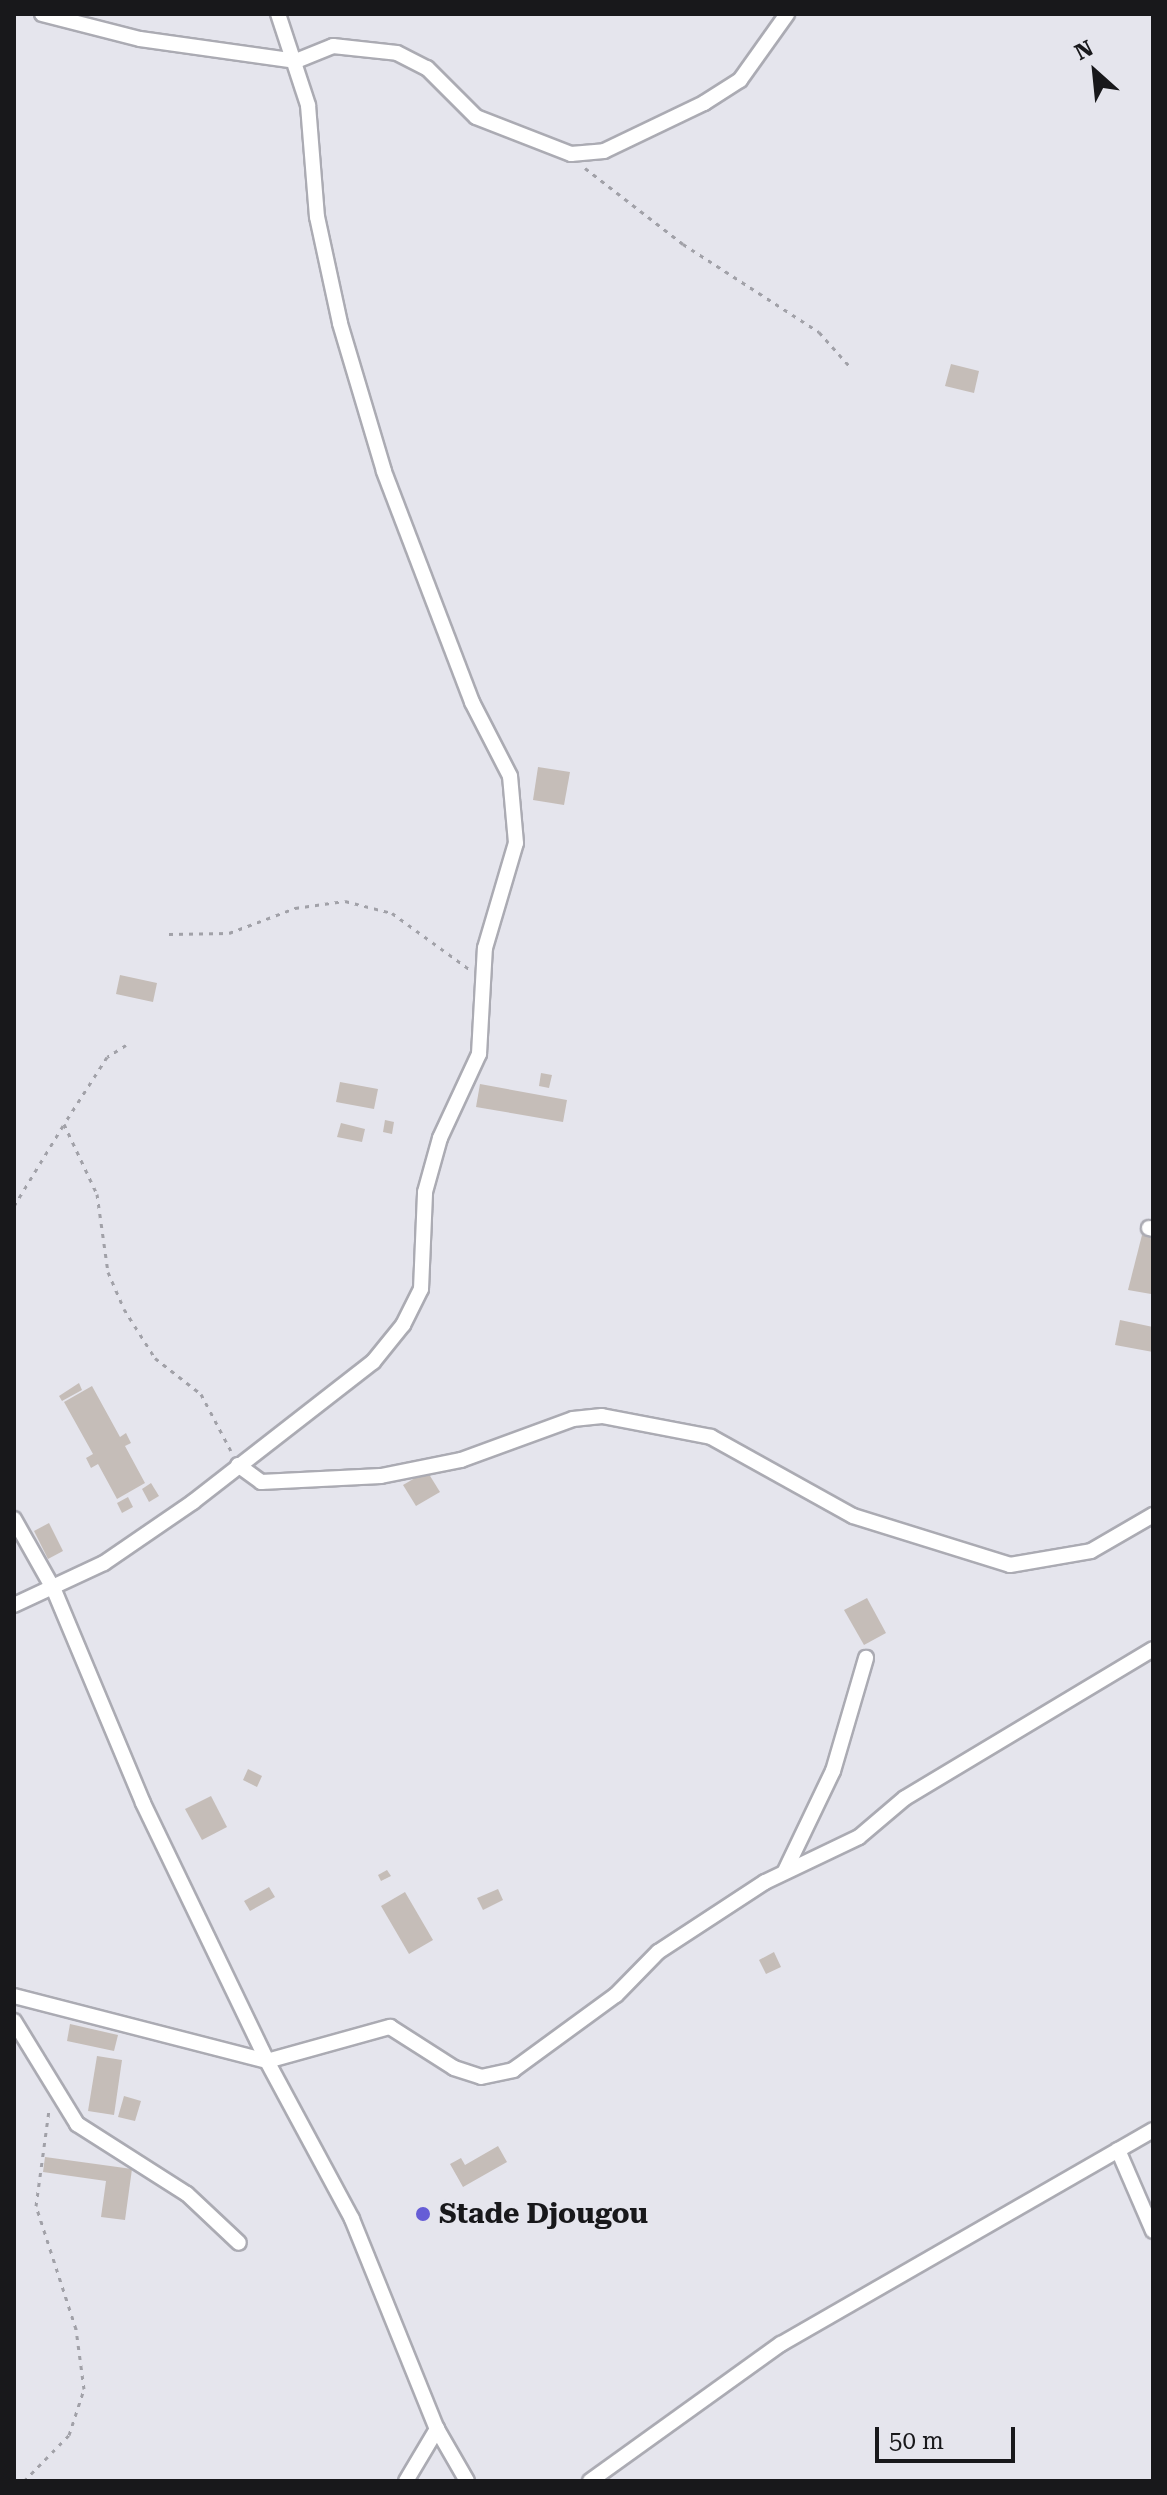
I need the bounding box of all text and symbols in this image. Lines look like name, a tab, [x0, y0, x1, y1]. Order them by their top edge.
north arrow	[1055, 32, 1135, 112]
text: N	[1071, 35, 1097, 65]
place label: Stade Djougou	[439, 2197, 648, 2231]
marker: Stade Djougou	[414, 2205, 432, 2223]
scale bar	[879, 2411, 1019, 2461]
text: 50 m	[889, 2427, 944, 2455]

